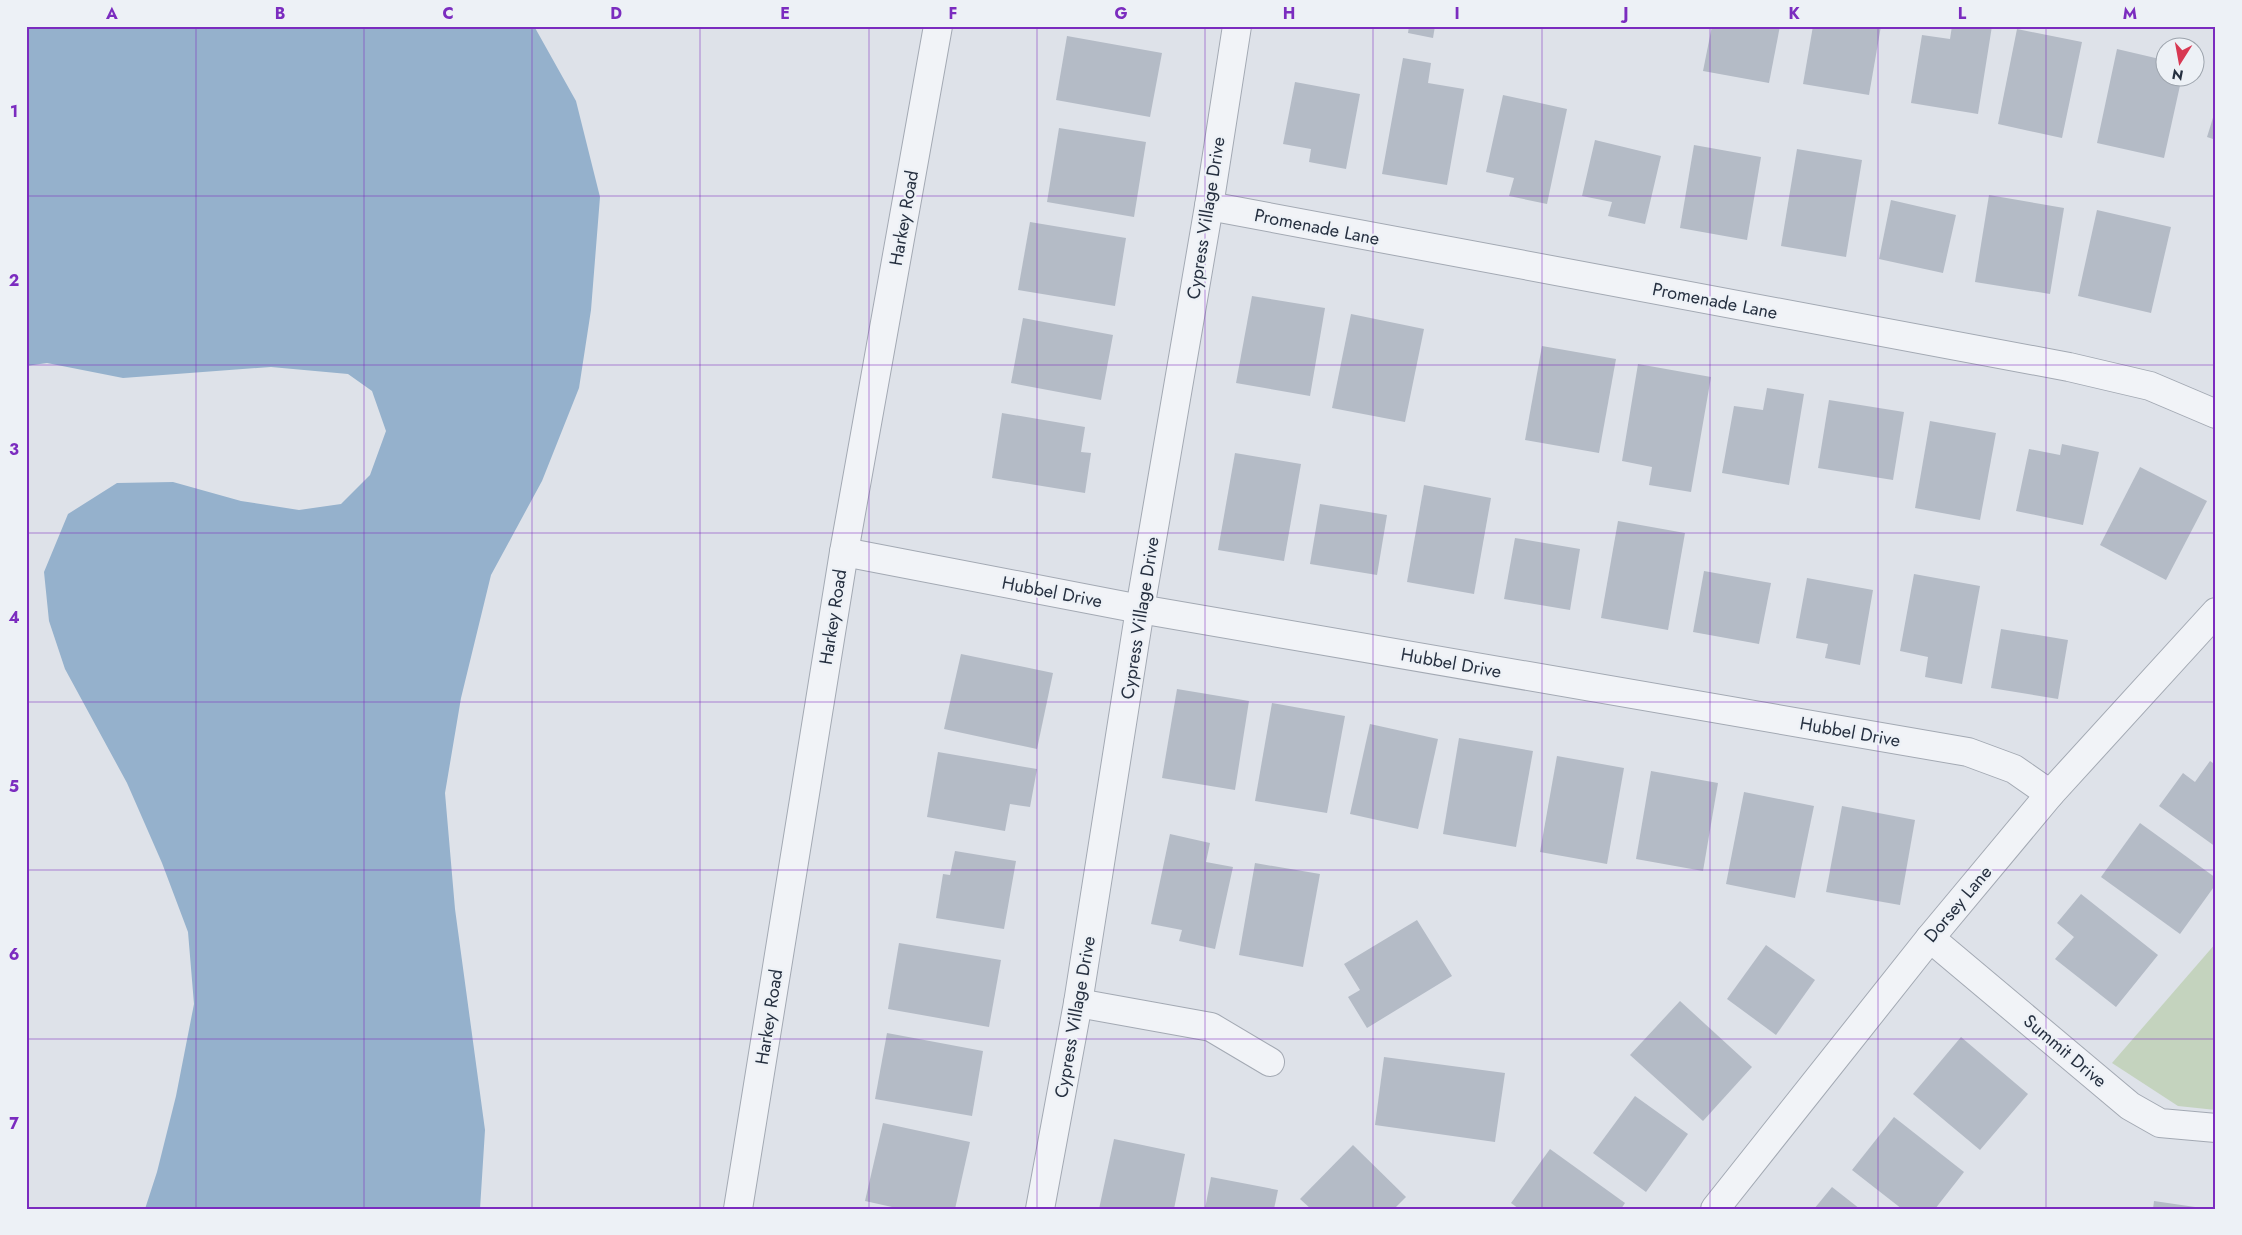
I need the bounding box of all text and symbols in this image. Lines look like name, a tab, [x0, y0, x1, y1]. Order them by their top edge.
text: A	[105, 2, 118, 25]
text: B	[275, 2, 285, 25]
text: C	[442, 2, 454, 25]
text: D	[610, 2, 622, 25]
text: E	[780, 2, 790, 25]
text: F	[949, 2, 957, 25]
text: G	[1114, 2, 1128, 25]
text: H	[1283, 2, 1295, 25]
text: I	[1454, 2, 1460, 25]
text: J	[1620, 2, 1629, 25]
text: K	[1788, 2, 1800, 25]
text: L	[1958, 2, 1967, 25]
text: M	[2123, 2, 2137, 25]
north arrow	[2154, 38, 2204, 88]
text: N	[2170, 64, 2185, 86]
text: 1	[10, 100, 18, 123]
street label: Cypress Village Drive	[1180, 135, 1232, 301]
street label: Harkey Road	[883, 168, 925, 268]
street label: Promenade Lane	[1252, 202, 1382, 252]
text: 2	[9, 269, 19, 292]
street label: Promenade Lane	[1650, 276, 1780, 326]
text: 3	[9, 438, 19, 461]
street label: Cypress Village Drive	[1114, 535, 1166, 701]
street label: Harkey Road	[813, 567, 853, 667]
street label: Hubbel Drive	[1000, 570, 1104, 614]
text: 4	[8, 606, 20, 629]
street label: Hubbel Drive	[1399, 641, 1503, 685]
street label: Hubbel Drive	[1798, 710, 1902, 754]
text: 5	[9, 775, 19, 798]
street label: Dorsey Lane	[1918, 860, 1998, 948]
street label: Cypress Village Drive	[1048, 934, 1102, 1100]
text: 6	[9, 943, 19, 966]
street label: Harkey Road	[749, 967, 789, 1067]
street label: Summit Drive	[2018, 1008, 2112, 1094]
text: 7	[9, 1112, 19, 1135]

